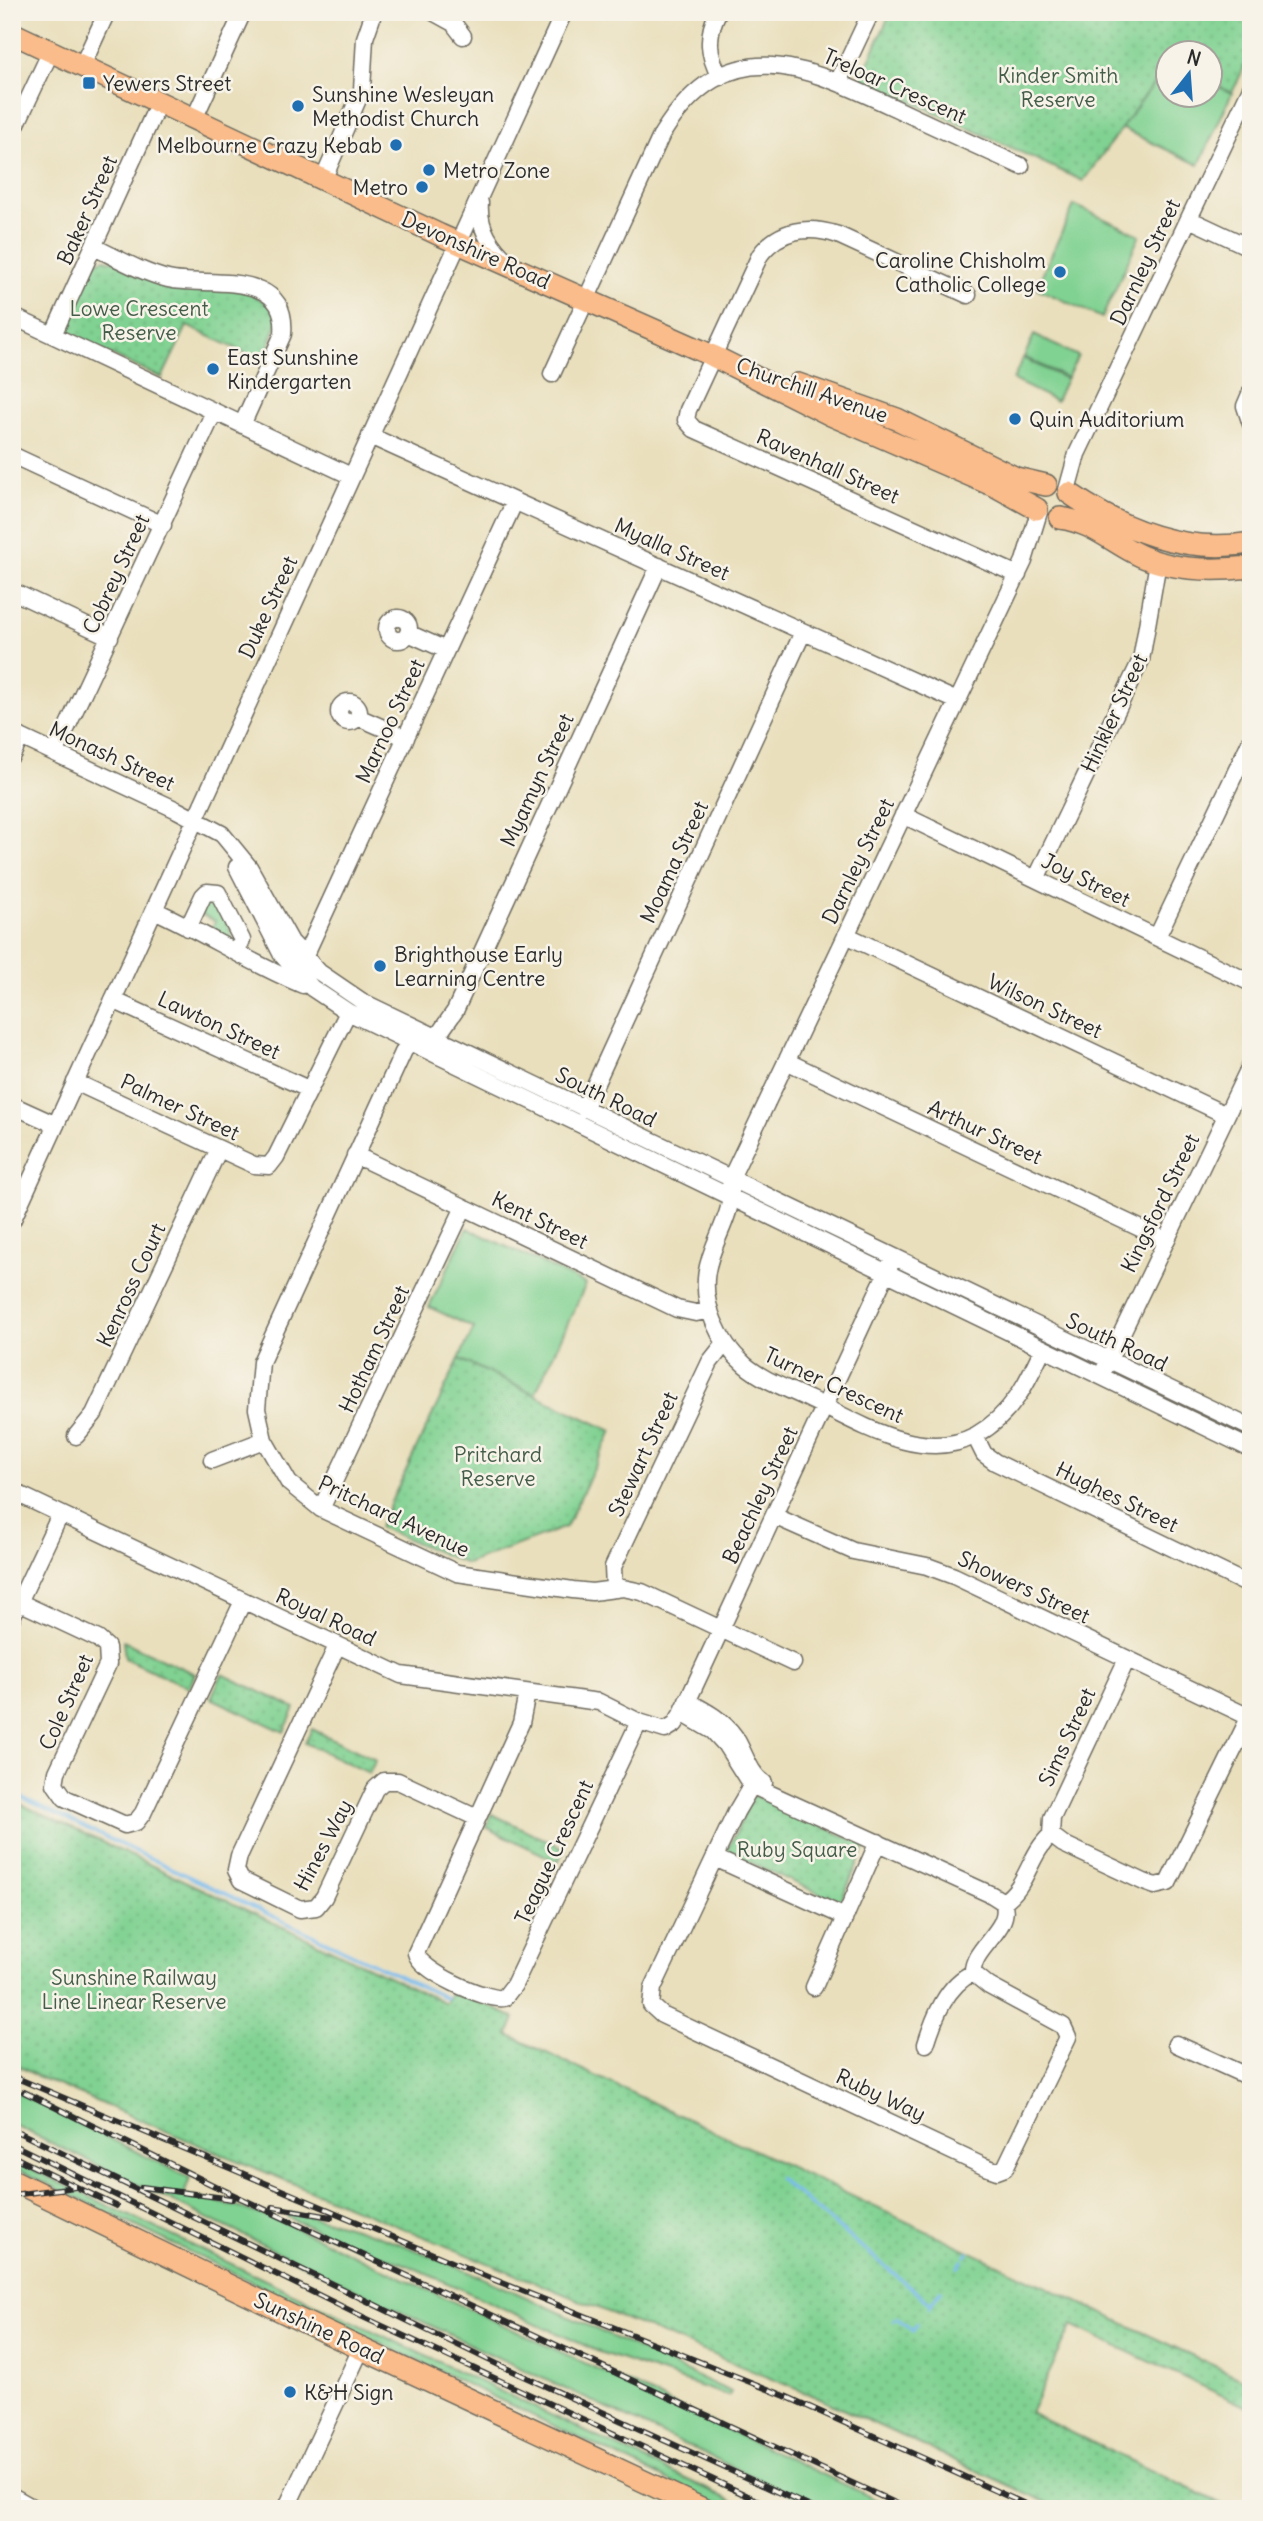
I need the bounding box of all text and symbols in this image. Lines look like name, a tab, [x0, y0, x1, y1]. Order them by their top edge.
north arrow	[1154, 38, 1224, 108]
street label: Treloar Crescent	[819, 42, 971, 130]
text: N	[1184, 44, 1204, 71]
park label: Kinder Smith Reserve	[998, 62, 1118, 113]
place label: Yewers Street	[103, 70, 231, 97]
marker: Yewers Street	[81, 75, 97, 91]
place label: Sunshine Wesleyan Methodist Church	[312, 81, 494, 132]
marker: Sunshine Wesleyan Methodist Church	[290, 98, 306, 114]
place label: Melbourne Crazy Kebab	[156, 132, 382, 159]
marker: Melbourne Crazy Kebab	[388, 137, 404, 153]
street label: Baker Street	[51, 151, 123, 269]
place label: Metro Zone	[443, 157, 550, 184]
marker: Metro Zone	[421, 162, 437, 178]
place label: Metro	[353, 174, 408, 201]
marker: Metro	[414, 179, 430, 195]
street label: Darnley Street	[1104, 194, 1186, 330]
street label: Devonshire Road	[397, 205, 555, 295]
place label: Caroline Chisholm Catholic College	[875, 247, 1046, 298]
marker: Caroline Chisholm Catholic College	[1052, 264, 1068, 280]
park label: Lowe Crescent Reserve	[70, 295, 208, 346]
place label: East Sunshine Kindergarten	[227, 344, 359, 395]
street label: Churchill Avenue	[733, 351, 891, 429]
marker: East Sunshine Kindergarten	[205, 361, 221, 377]
place label: Quin Auditorium	[1029, 406, 1185, 433]
marker: Quin Auditorium	[1007, 411, 1023, 427]
street label: Ravenhall Street	[752, 422, 904, 510]
street label: Cobrey Street	[76, 510, 156, 638]
street label: Myalla Street	[610, 512, 734, 586]
street label: Duke Street	[233, 551, 303, 663]
street label: Hinkler Street	[1075, 649, 1153, 777]
street label: Marnoo Street	[349, 654, 431, 788]
street label: Myamyn Street	[494, 709, 580, 851]
street label: Monash Street	[45, 715, 179, 797]
street label: Darnley Street	[816, 794, 900, 928]
street label: Moama Street	[634, 796, 714, 928]
street label: Joy Street	[1037, 847, 1135, 913]
place label: Brighthouse Early Learning Centre	[394, 941, 563, 992]
marker: Brighthouse Early Learning Centre	[372, 958, 388, 974]
street label: Wilson Street	[984, 968, 1106, 1044]
street label: Lawton Street	[154, 985, 284, 1065]
street label: South Road	[551, 1061, 661, 1133]
street label: Palmer Street	[116, 1068, 244, 1146]
street label: Arthur Street	[924, 1094, 1046, 1170]
street label: Kingsford Street	[1115, 1129, 1205, 1277]
street label: Kent Street	[487, 1185, 593, 1255]
street label: Kenross Court	[91, 1219, 171, 1351]
street label: Hotham Street	[333, 1281, 415, 1417]
street label: South Road	[1062, 1307, 1172, 1377]
street label: Turner Crescent	[760, 1341, 908, 1429]
street label: Stewart Street	[602, 1387, 684, 1521]
street label: Beachley Street	[716, 1422, 804, 1568]
park label: Pritchard Reserve	[454, 1441, 542, 1492]
street label: Hughes Street	[1051, 1456, 1183, 1538]
street label: Pritchard Avenue	[314, 1469, 474, 1563]
street label: Showers Street	[954, 1545, 1094, 1629]
street label: Royal Road	[271, 1582, 381, 1652]
street label: Cole Street	[33, 1650, 99, 1754]
street label: Sims Street	[1032, 1684, 1102, 1790]
street label: Teague Crescent	[509, 1776, 599, 1928]
street label: Hines Way	[288, 1795, 358, 1895]
park label: Ruby Square	[737, 1836, 857, 1863]
park label: Sunshine Railway Line Linear Reserve	[42, 1964, 226, 2015]
street label: Ruby Way	[832, 2062, 930, 2128]
street label: Sunshine Road	[250, 2286, 388, 2370]
place label: K&H Sign	[304, 2379, 393, 2406]
marker: K&H Sign	[282, 2384, 298, 2400]

